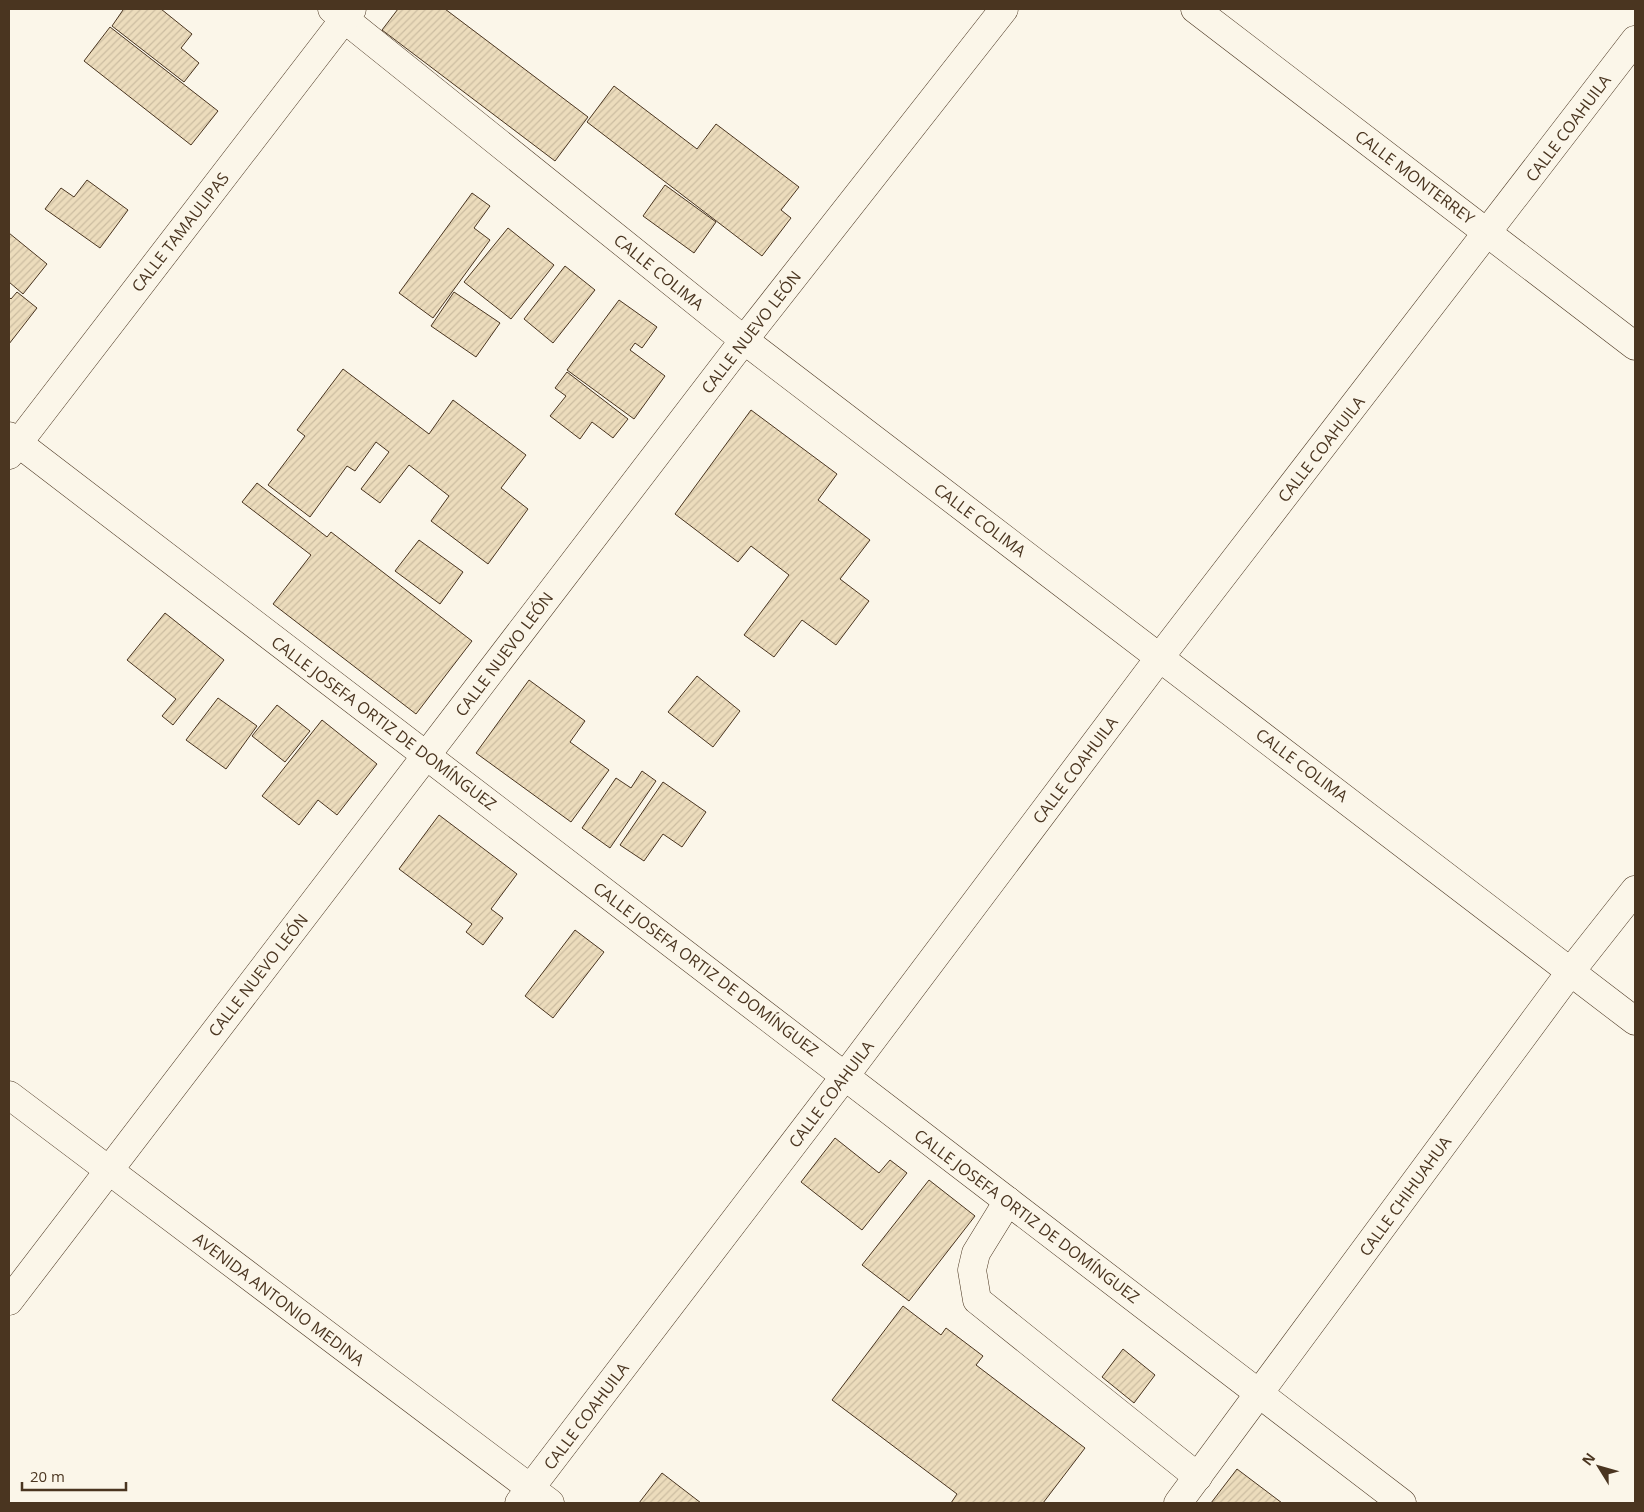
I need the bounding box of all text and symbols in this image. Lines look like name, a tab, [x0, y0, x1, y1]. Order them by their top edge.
street label: CALLE COAHUILA	[1520, 69, 1616, 186]
street label: CALLE MONTERREY	[1351, 125, 1479, 229]
street label: CALLE TAMAULIPAS	[126, 167, 234, 296]
street label: CALLE COLIMA	[609, 229, 709, 316]
street label: CALLE NUEVO LEÓN	[696, 266, 806, 398]
street label: CALLE COAHUILA	[1273, 391, 1370, 507]
street label: CALLE COLIMA	[930, 478, 1031, 562]
street label: CALLE NUEVO LEÓN	[450, 587, 558, 721]
street label: CALLE JOSEFA ORTIZ DE DOMÍNGUEZ	[267, 631, 501, 815]
street label: CALLE COAHUILA	[1027, 711, 1123, 828]
street label: CALLE COLIMA	[1252, 723, 1353, 807]
street label: CALLE JOSEFA ORTIZ DE DOMÍNGUEZ	[589, 877, 823, 1061]
street label: CALLE NUEVO LEÓN	[203, 909, 313, 1041]
street label: CALLE COAHUILA	[783, 1035, 879, 1152]
street label: CALLE JOSEFA ORTIZ DE DOMÍNGUEZ	[910, 1124, 1144, 1308]
street label: CALLE CHIHUAHUA	[1354, 1131, 1457, 1260]
street label: AVENIDA ANTONIO MEDINA	[189, 1227, 370, 1371]
street label: CALLE COAHUILA	[538, 1357, 634, 1474]
north arrow	[1574, 1442, 1624, 1492]
text: N	[1577, 1449, 1599, 1469]
scale bar	[22, 1460, 126, 1492]
text: 20 m	[30, 1466, 65, 1486]

